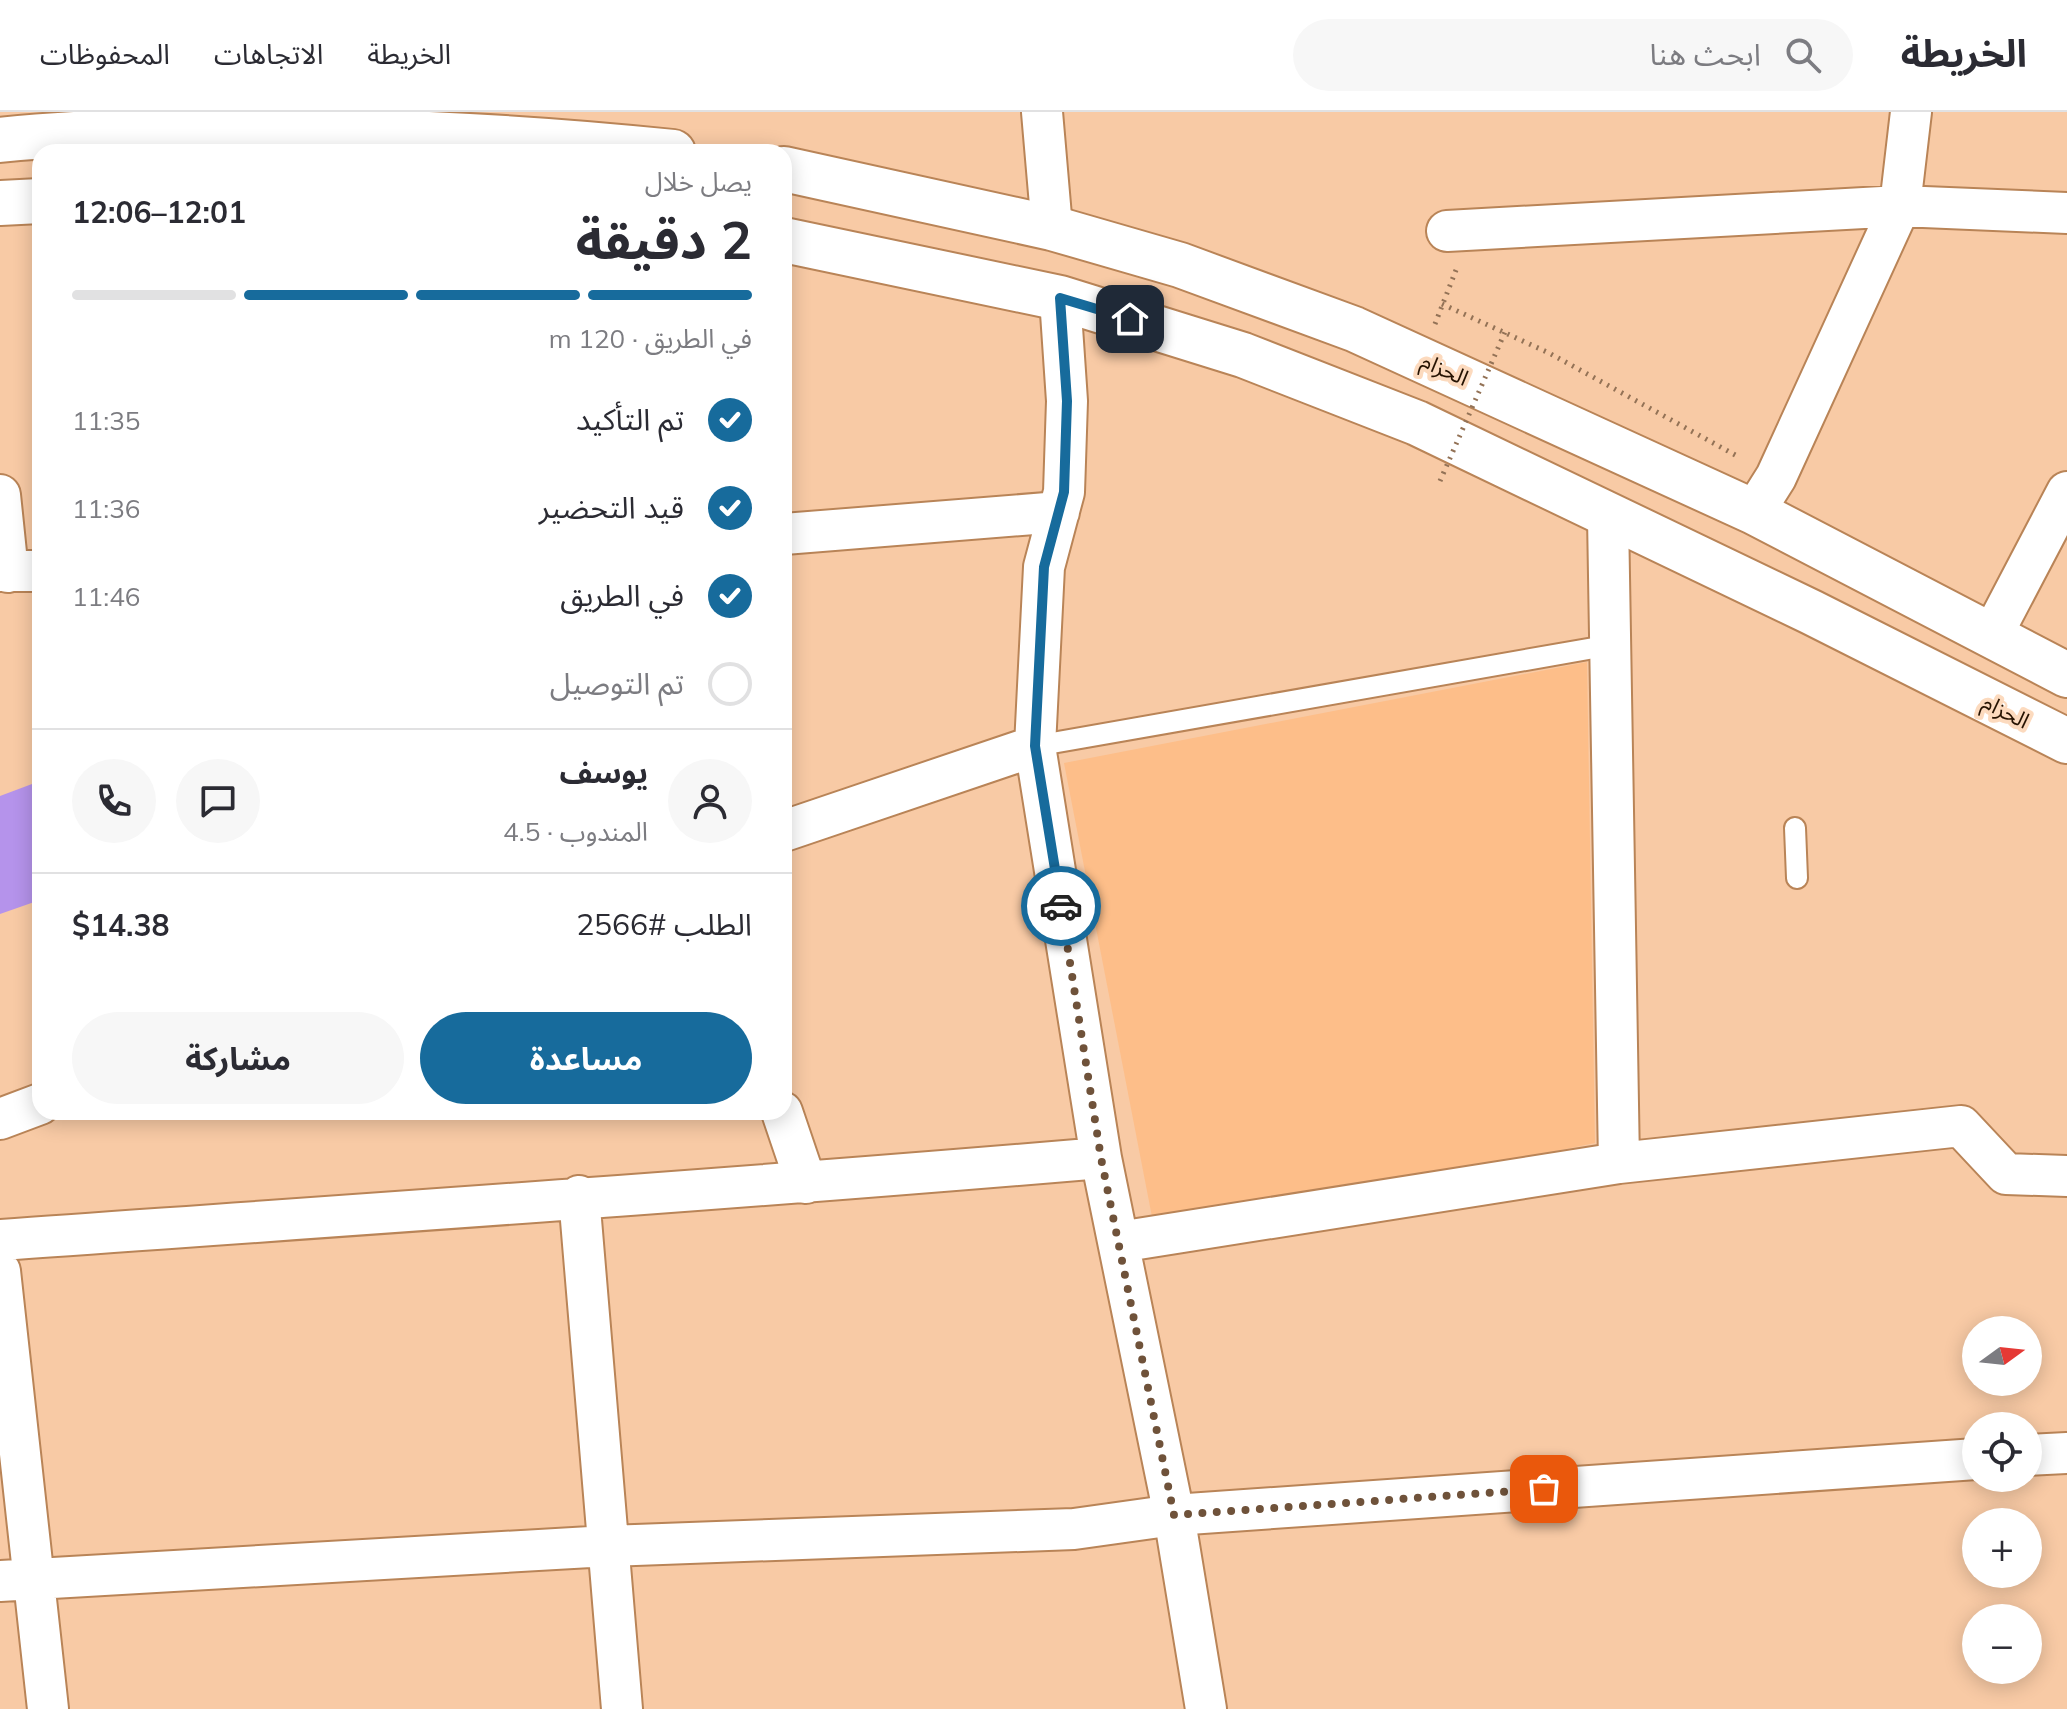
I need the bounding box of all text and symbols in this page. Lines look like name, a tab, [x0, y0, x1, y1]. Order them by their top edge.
search box	[1293, 19, 1853, 91]
text: الخريطة	[1901, 29, 2027, 77]
icon: search	[1781, 33, 1825, 77]
text: ابحث هنا	[1650, 35, 1761, 73]
text: المحفوظات	[40, 36, 170, 71]
text: الاتجاهات	[214, 36, 323, 71]
text: الخريطة	[367, 36, 451, 71]
text: يصل خلال	[645, 165, 752, 198]
text: 12:01–12:06	[72, 193, 246, 231]
text: 2 دقيقة	[576, 207, 752, 272]
pin	[1096, 285, 1164, 353]
icon: home	[1108, 297, 1152, 341]
text: في الطريق · 120 m	[549, 322, 752, 355]
street label: الحزام	[1416, 346, 1473, 395]
icon: check	[708, 398, 752, 442]
text: تم التأكيد	[576, 400, 684, 438]
text: 11:35	[72, 404, 140, 437]
icon: check	[708, 486, 752, 530]
text: قيد التحضير	[539, 488, 684, 526]
text: 11:36	[72, 492, 140, 525]
icon: check	[708, 574, 752, 618]
text: في الطريق	[560, 576, 684, 614]
text: 11:46	[72, 580, 140, 613]
text: تم التوصيل	[550, 664, 684, 702]
street label: الحزام	[1976, 687, 2034, 737]
text: يوسف	[560, 753, 648, 791]
button: phone	[72, 759, 156, 843]
button: chat	[176, 759, 260, 843]
button: person	[668, 759, 752, 843]
text: المندوب · 4.5	[503, 815, 648, 848]
courier	[1021, 866, 1101, 946]
icon: car	[1039, 884, 1083, 928]
text: الطلب #2566	[576, 905, 752, 943]
text: $14.38	[72, 906, 169, 944]
button: مشاركة	[72, 1012, 404, 1104]
button: مساعدة	[420, 1012, 752, 1104]
north arrow	[1962, 1316, 2042, 1396]
map controls	[1962, 1316, 2042, 1684]
button: locate	[1962, 1412, 2042, 1492]
pin	[1510, 1455, 1578, 1523]
icon: bag	[1522, 1467, 1566, 1511]
button: +	[1962, 1508, 2042, 1588]
button: −	[1962, 1604, 2042, 1684]

